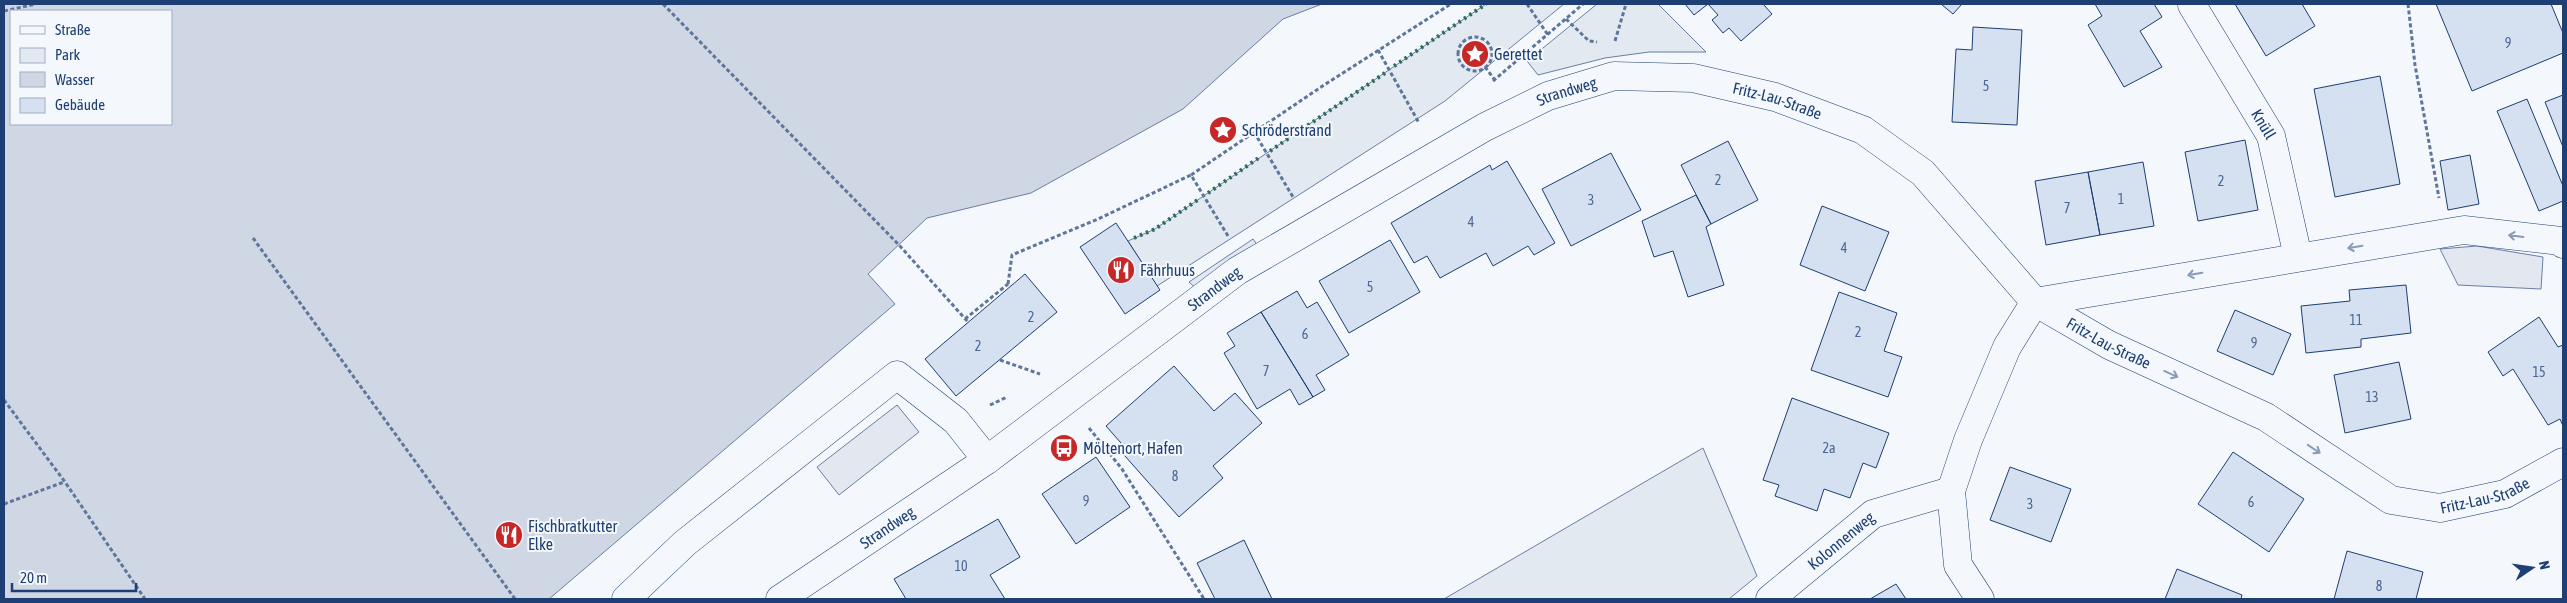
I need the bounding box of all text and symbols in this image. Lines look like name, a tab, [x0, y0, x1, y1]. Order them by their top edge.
legend	[10, 10, 172, 125]
text: Straße	[55, 21, 91, 38]
house number: 9	[2505, 35, 2511, 51]
place icon: Gerettet	[1460, 39, 1490, 69]
place label: Gerettet	[1494, 45, 1543, 63]
text: Park	[55, 46, 80, 63]
text: Wasser	[55, 71, 95, 88]
street label: Strandweg	[1533, 73, 1599, 109]
house number: 5	[1983, 78, 1989, 94]
street label: Fritz-Lau-Straße	[1731, 79, 1824, 123]
text: Gebäude	[55, 96, 105, 113]
street label: Knüll	[2248, 106, 2280, 143]
place icon: Schröderstrand	[1208, 115, 1238, 145]
place label: Schröderstrand	[1242, 121, 1332, 139]
house number: 2	[1715, 172, 1721, 188]
house number: 2	[2218, 173, 2224, 189]
house number: 1	[2118, 191, 2124, 207]
house number: 3	[1588, 192, 1594, 208]
house number: 7	[2064, 200, 2070, 216]
house number: 4	[1468, 214, 1475, 230]
one-way arrow	[2508, 231, 2524, 241]
house number: 4	[1841, 240, 1848, 256]
one-way arrow	[2348, 242, 2364, 252]
restaurant icon: Fährhuus	[1106, 255, 1136, 285]
place label: Fährhuus	[1140, 261, 1195, 279]
street label: Strandweg	[1184, 262, 1245, 314]
one-way arrow	[2188, 270, 2204, 280]
house number: 5	[1367, 279, 1373, 295]
house number: 2	[1028, 309, 1034, 325]
house number: 11	[2349, 312, 2363, 328]
street label: Fritz-Lau-Straße	[2064, 313, 2154, 372]
house number: 2	[1855, 324, 1861, 340]
house number: 6	[1302, 326, 1309, 342]
house number: 9	[2251, 335, 2257, 351]
house number: 2	[975, 338, 981, 354]
house number: 7	[1263, 363, 1269, 379]
house number: 15	[2532, 364, 2546, 380]
one-way arrow	[2163, 369, 2178, 379]
house number: 13	[2365, 389, 2379, 405]
bus stop icon: Möltenort, Hafen	[1049, 433, 1079, 463]
place label: Möltenort, Hafen	[1083, 439, 1183, 457]
house number: 2a	[1822, 440, 1836, 456]
one-way arrow	[2307, 444, 2321, 454]
house number: 8	[1172, 468, 1179, 484]
street label: Fritz-Lau-Straße	[2438, 473, 2532, 517]
house number: 9	[1083, 493, 1089, 509]
house number: 6	[2248, 494, 2255, 510]
house number: 3	[2027, 496, 2033, 512]
street label: Strandweg	[856, 502, 919, 552]
street label: Kolonnenweg	[1804, 508, 1879, 573]
place label: Fischbratkutter Elke	[528, 517, 618, 553]
restaurant icon: Fischbratkutter Elke	[494, 520, 524, 550]
north arrow	[2507, 543, 2557, 593]
house number: 10	[954, 558, 968, 574]
text: N	[2536, 559, 2553, 571]
scale bar	[12, 560, 136, 592]
text: 20 m	[20, 569, 47, 586]
house number: 8	[2376, 578, 2383, 594]

